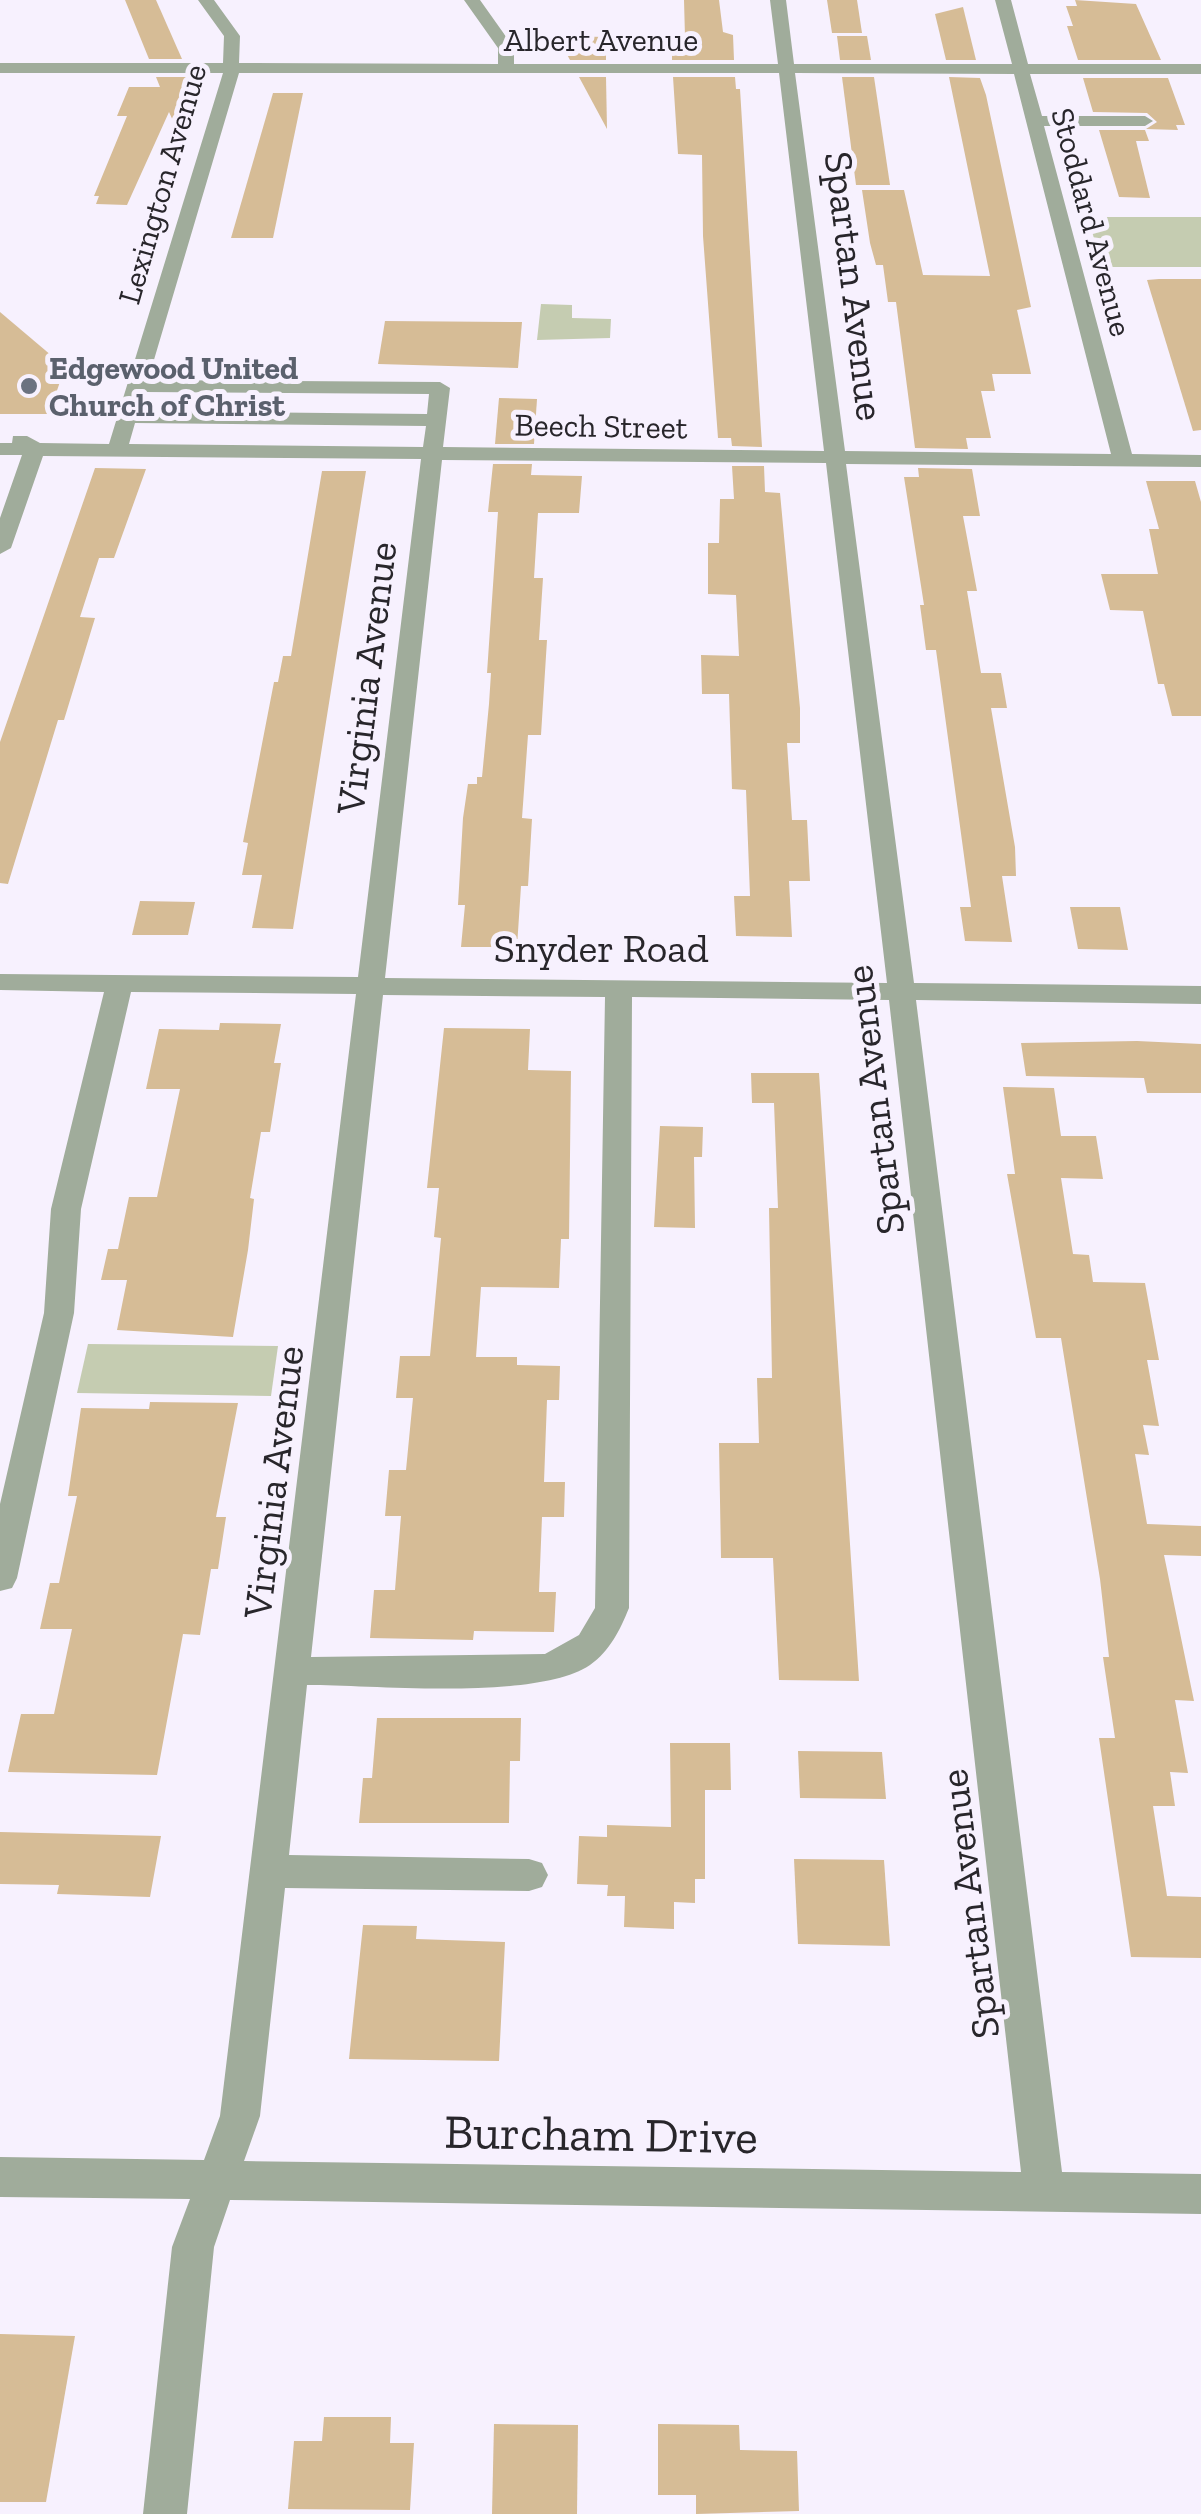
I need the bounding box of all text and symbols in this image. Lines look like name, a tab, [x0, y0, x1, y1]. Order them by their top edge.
street label: Albert Avenue	[504, 21, 698, 59]
street label: Lexington Avenue	[110, 60, 214, 308]
street label: Stoddard Avenue	[1043, 104, 1141, 340]
street label: Spartan Avenue	[815, 149, 895, 423]
place label: Edgewood United Church of Christ	[49, 349, 298, 424]
marker: Edgewood United Church of Christ	[18, 375, 40, 397]
street label: Beech Street	[514, 405, 688, 447]
street label: Virginia Avenue	[325, 539, 407, 818]
street label: Snyder Road	[493, 924, 709, 972]
street label: Spartan Avenue	[834, 963, 914, 1237]
street label: Virginia Avenue	[232, 1343, 314, 1622]
street label: Spartan Avenue	[929, 1767, 1009, 2041]
street label: Burcham Drive	[444, 2103, 758, 2165]

